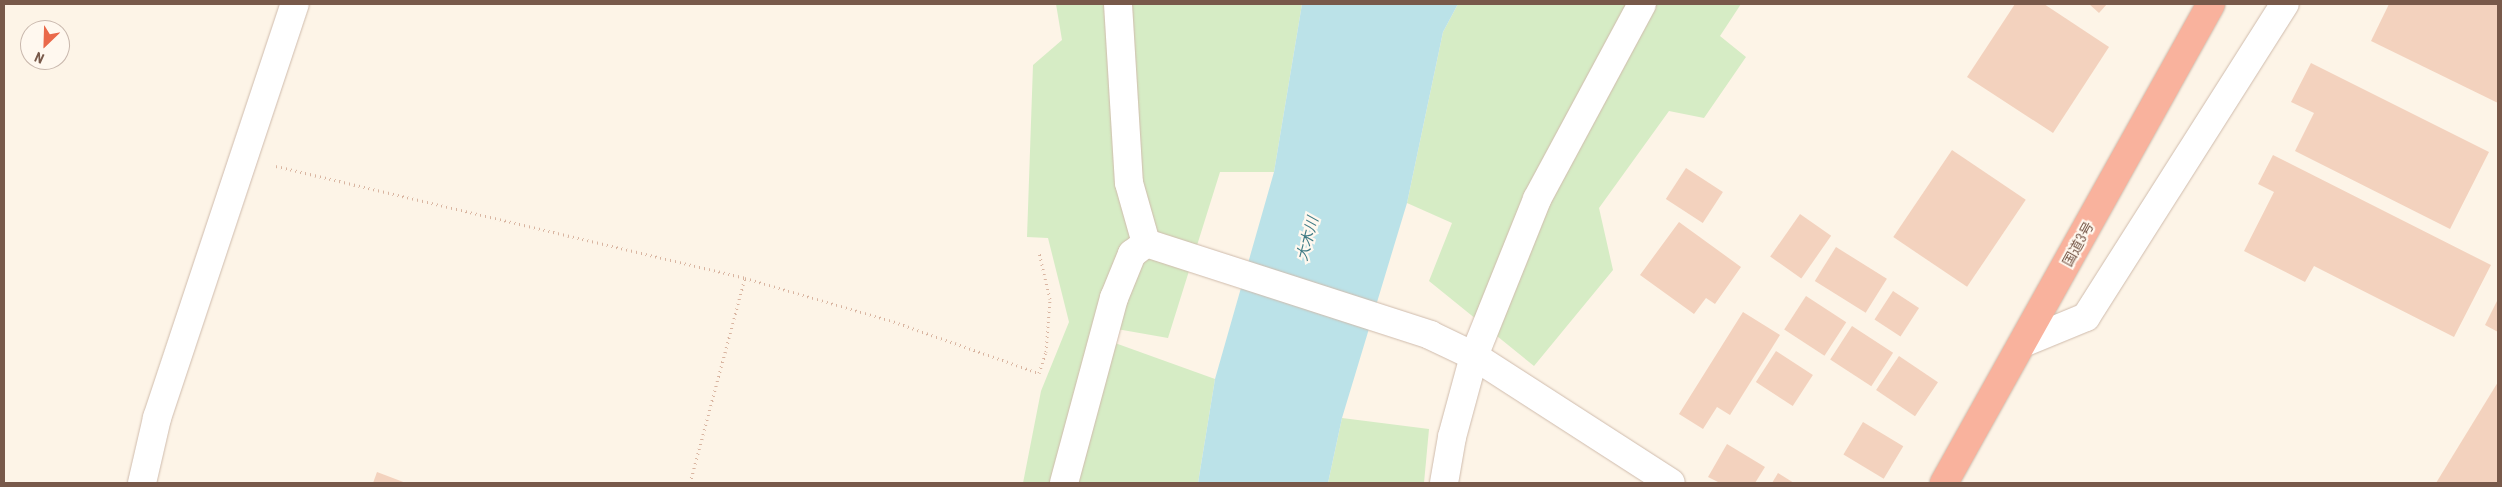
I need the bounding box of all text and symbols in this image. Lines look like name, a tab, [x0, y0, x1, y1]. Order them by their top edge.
north arrow	[20, 20, 70, 70]
text: N	[32, 49, 46, 67]
water label: 大木川	[1293, 215, 1323, 263]
street label: 国道3号	[2059, 219, 2097, 269]

